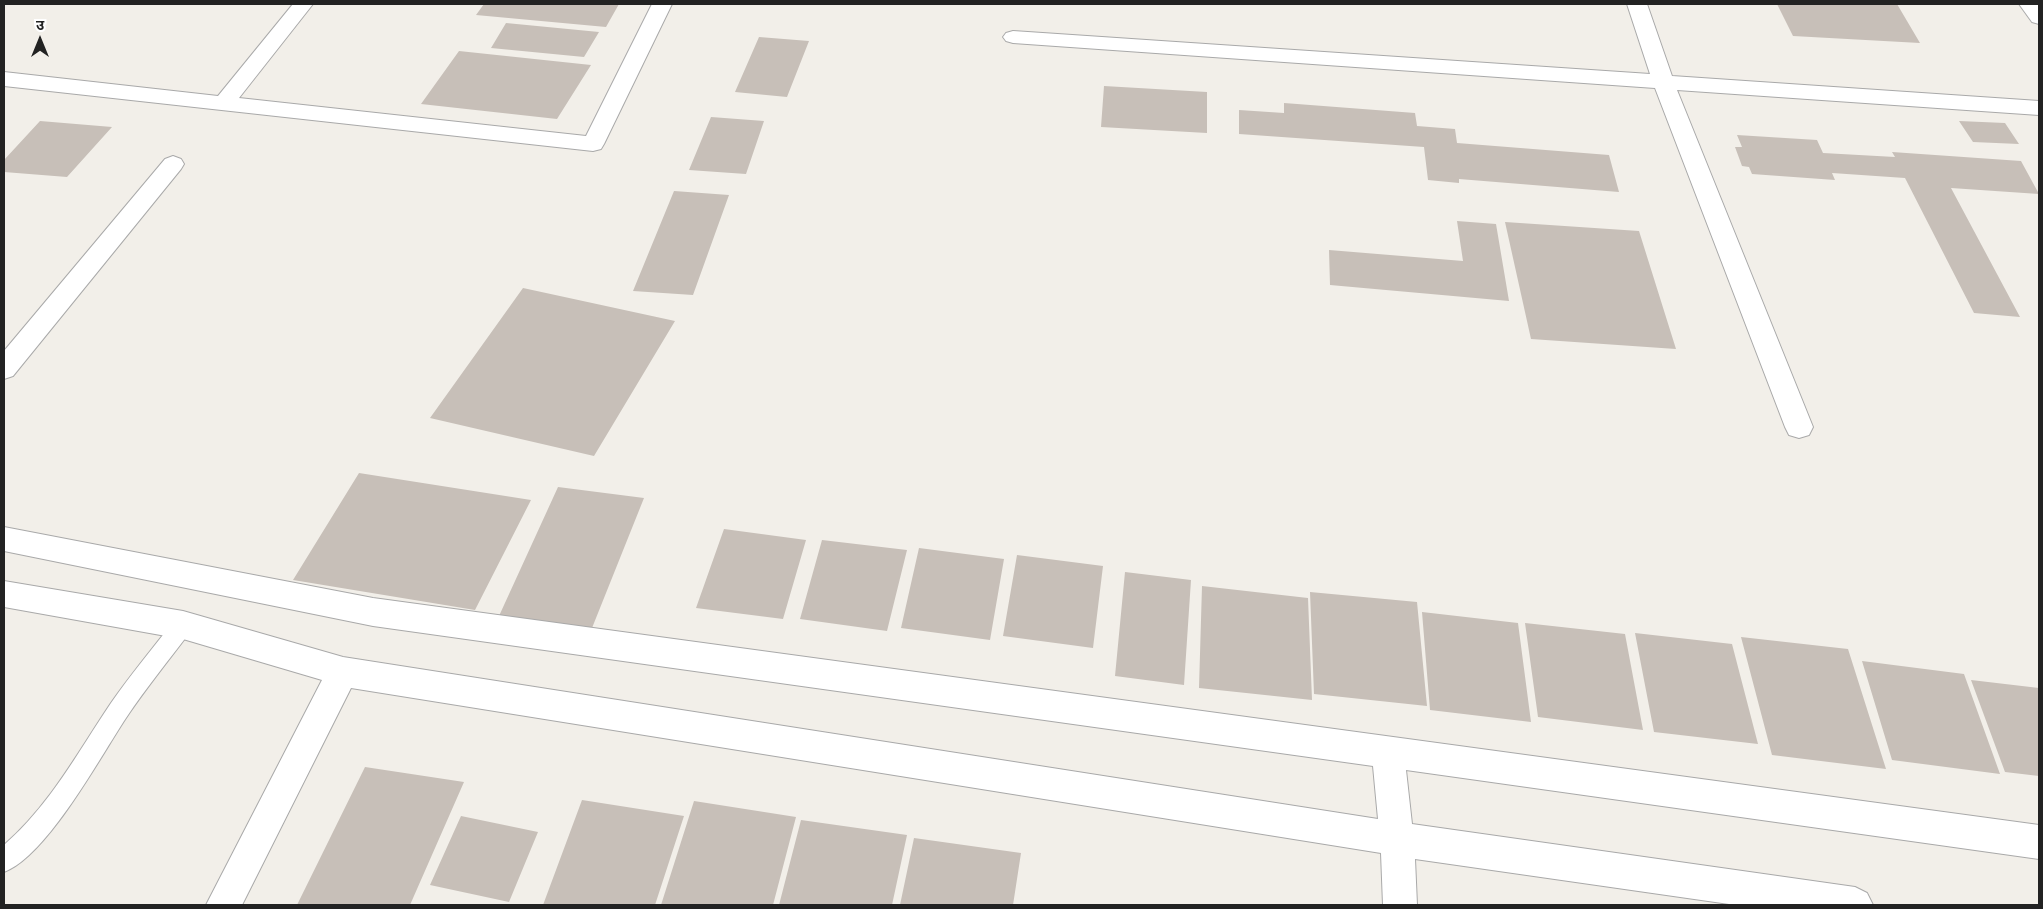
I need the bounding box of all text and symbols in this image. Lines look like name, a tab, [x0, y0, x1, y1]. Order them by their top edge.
north arrow	[15, 15, 65, 65]
text: उ	[36, 16, 44, 34]

